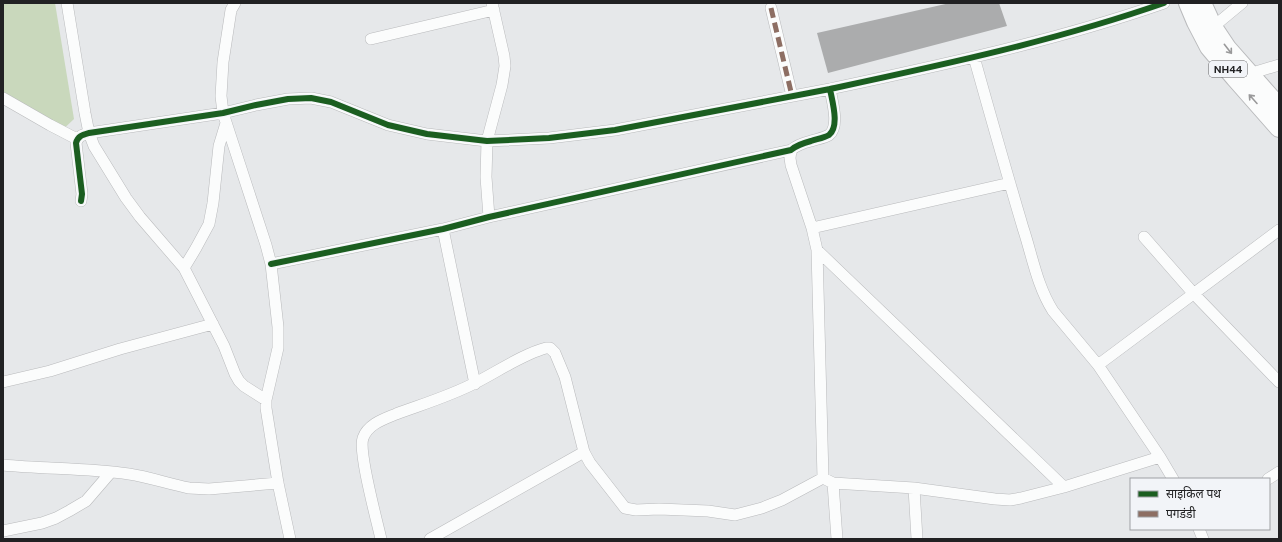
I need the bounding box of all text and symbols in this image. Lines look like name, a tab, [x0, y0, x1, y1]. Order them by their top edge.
one-way arrow	[1223, 43, 1232, 54]
road number: NH44	[1209, 61, 1247, 77]
one-way arrow	[1249, 94, 1258, 104]
legend	[1130, 478, 1270, 530]
text: साइकिल पथ	[1166, 486, 1221, 501]
text: पगडंडी	[1166, 506, 1196, 521]

